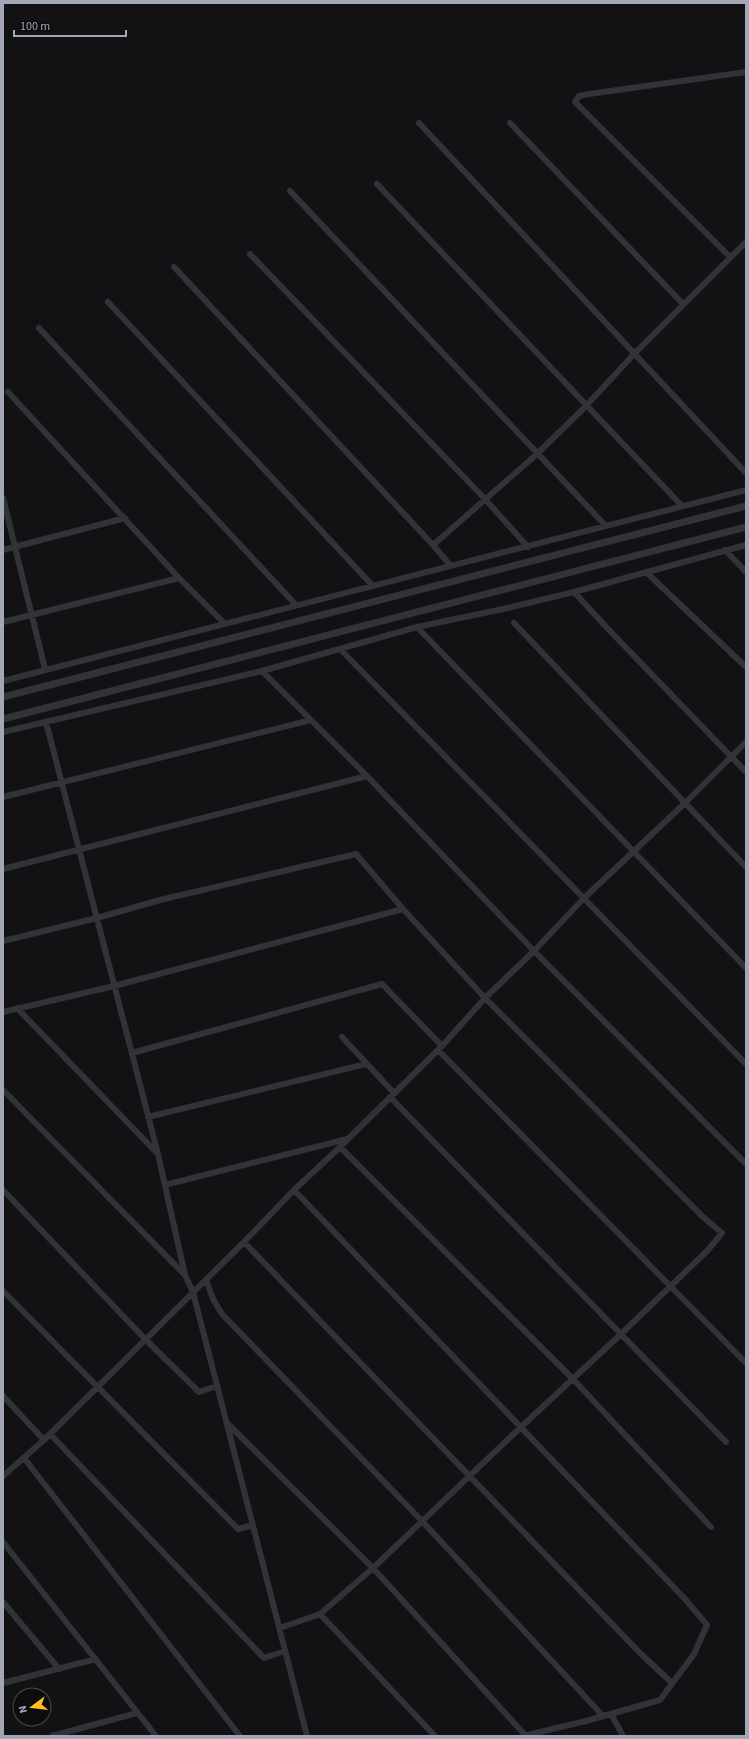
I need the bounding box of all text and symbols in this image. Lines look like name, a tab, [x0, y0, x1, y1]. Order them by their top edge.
scale bar	[14, 12, 126, 38]
text: 100 m	[20, 18, 50, 35]
north arrow	[12, 1687, 52, 1727]
text: N	[15, 1704, 31, 1715]

